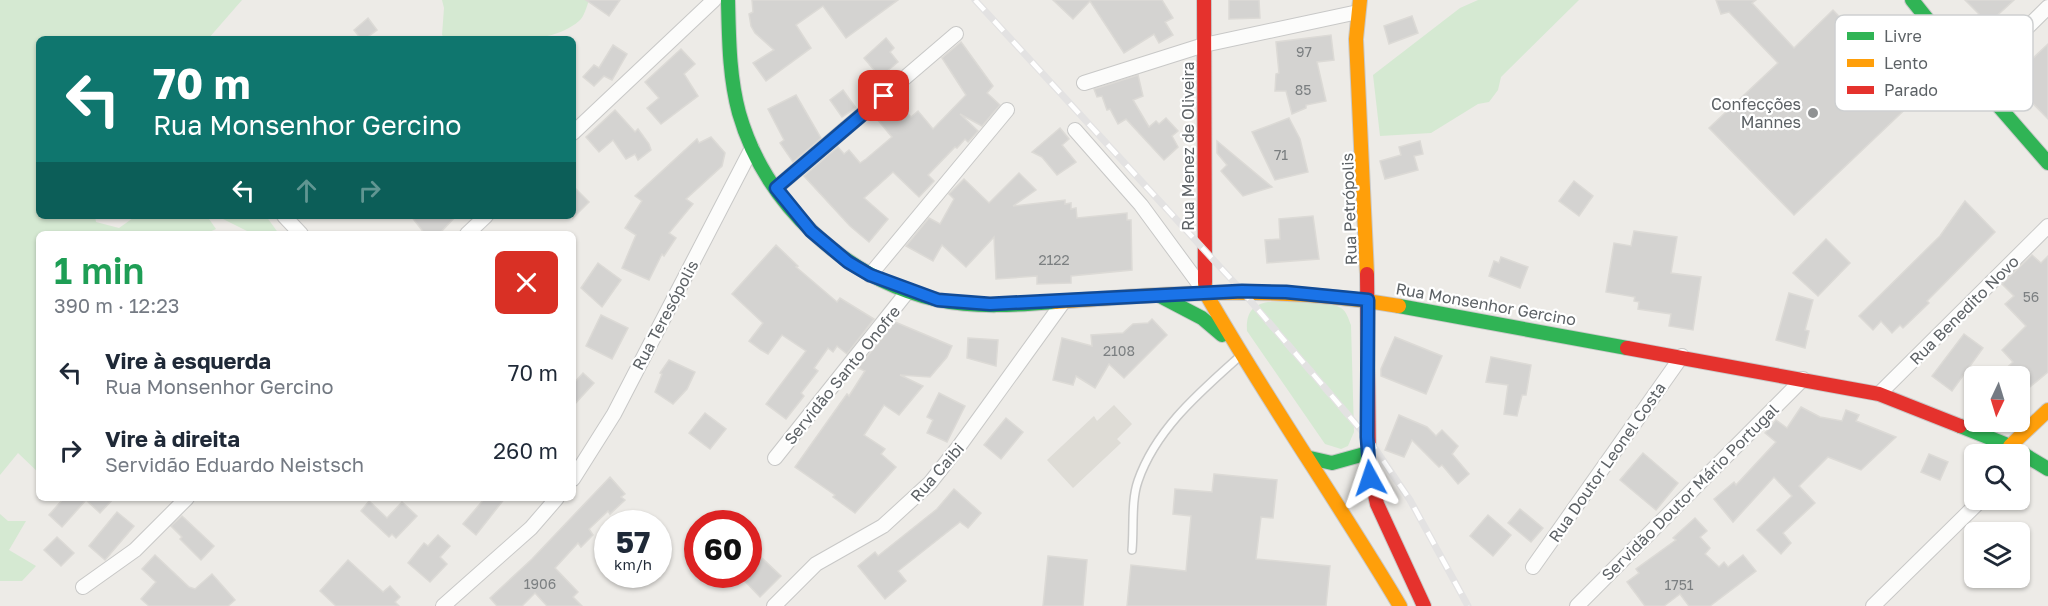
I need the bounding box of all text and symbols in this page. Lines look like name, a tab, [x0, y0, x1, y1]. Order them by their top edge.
legend	[1835, 15, 2033, 111]
text: Livre	[1884, 26, 1922, 46]
house number: 97	[1296, 43, 1312, 60]
text: Lento	[1884, 53, 1928, 73]
text: 70 m	[153, 58, 250, 108]
icon: left	[54, 60, 132, 138]
street label: Rua Menez de Oliveira	[1178, 61, 1198, 231]
pin	[858, 70, 909, 121]
icon: arrive	[867, 79, 900, 112]
text: Parado	[1884, 80, 1938, 100]
house number: 85	[1295, 81, 1311, 98]
place label: Confecções Mannes	[1711, 94, 1801, 132]
marker: Confecções Mannes	[1806, 106, 1820, 120]
text: Rua Monsenhor Gercino	[153, 109, 462, 141]
house number: 71	[1274, 146, 1288, 163]
street label: Rua Petrópolis	[1337, 153, 1361, 265]
icon: left	[227, 174, 260, 207]
icon: ahead	[290, 174, 323, 207]
icon: right	[353, 174, 386, 207]
text: 1 min	[54, 249, 144, 292]
button: close	[495, 251, 558, 314]
house number: 2122	[1038, 251, 1070, 268]
street label: Rua Benedito Novo	[1905, 251, 2023, 369]
street label: Rua Teresópolis	[628, 257, 702, 373]
street label: Rua Monsenhor Gercino	[1394, 278, 1578, 330]
house number: 56	[2023, 288, 2039, 305]
text: 390 m · 12:23	[54, 293, 180, 317]
street label: Servidão Santo Onofre	[780, 301, 904, 449]
house number: 2108	[1103, 342, 1135, 359]
text: Vire à esquerda	[105, 347, 271, 374]
icon: left	[54, 356, 87, 389]
text: 70 m	[508, 359, 558, 386]
north arrow	[1964, 366, 2030, 432]
map controls	[1964, 366, 2030, 588]
text: Rua Monsenhor Gercino	[105, 374, 334, 398]
street label: Rua Doutor Leonel Costa	[1544, 378, 1670, 546]
street label: Servidão Doutor Mário Portugal	[1597, 399, 1783, 585]
text: Vire à direita	[105, 425, 240, 452]
icon: right	[54, 434, 87, 467]
text: 260 m	[493, 437, 558, 464]
street label: Rua Caibi	[906, 438, 968, 506]
button: search	[1964, 444, 2030, 510]
position arrow	[1338, 446, 1402, 510]
text: Servidão Eduardo Neistsch	[105, 452, 364, 476]
speed limit sign: 60	[684, 510, 762, 588]
button: layers	[1964, 522, 2030, 588]
text: 57	[616, 524, 650, 560]
text: km/h	[614, 555, 652, 573]
house number: 1906	[524, 575, 556, 592]
house number: 1751	[1664, 576, 1694, 593]

